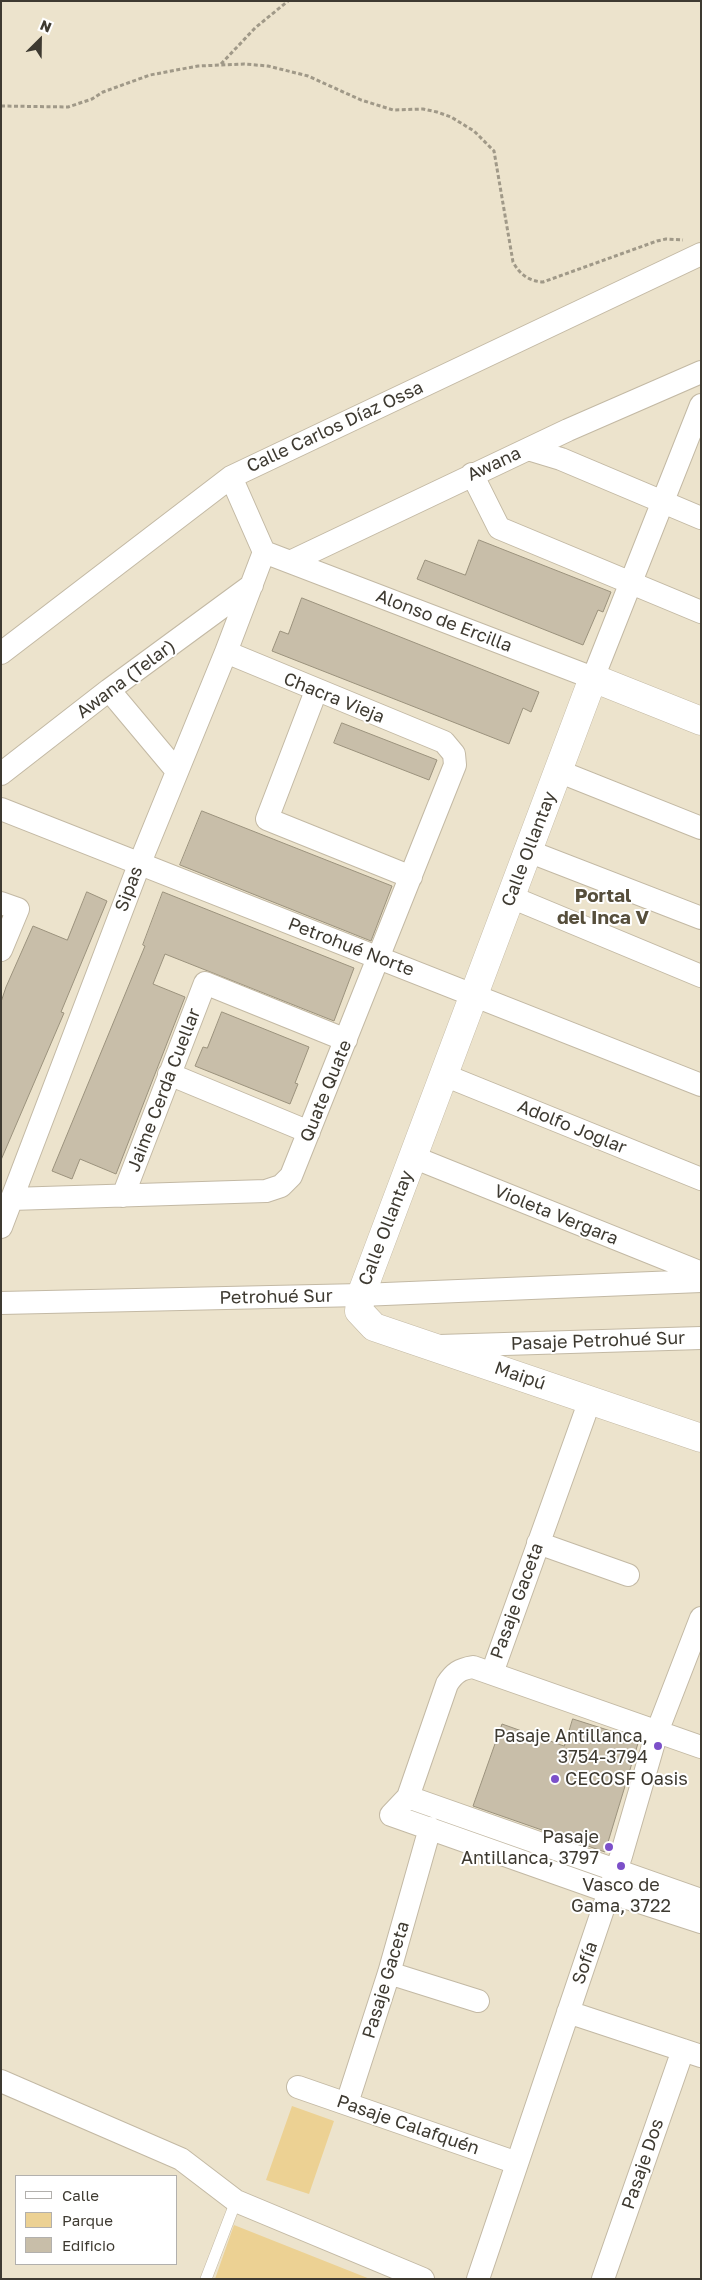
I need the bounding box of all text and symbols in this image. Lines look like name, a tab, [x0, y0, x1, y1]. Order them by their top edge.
north arrow	[15, 15, 65, 65]
text: N	[38, 16, 54, 36]
street label: Calle Carlos Díaz Ossa	[243, 377, 427, 477]
street label: Awana	[464, 442, 524, 486]
street label: Alonso de Ercilla	[373, 585, 515, 657]
street label: Awana (Telar)	[72, 635, 180, 723]
street label: Chacra Vieja	[280, 668, 388, 728]
street label: Calle Ollantay	[497, 788, 561, 910]
street label: Sipas	[110, 863, 148, 915]
district label: Portal del Inca V	[557, 885, 649, 929]
street label: Petrohué Norte	[285, 913, 417, 981]
street label: Jaime Cerda Cuellar	[123, 1005, 205, 1175]
street label: Quate Quate	[296, 1037, 356, 1145]
street label: Adolfo Joglar	[514, 1095, 630, 1159]
street label: Calle Ollantay	[354, 1167, 418, 1289]
street label: Violeta Vergara	[491, 1180, 621, 1250]
street label: Petrohué Sur	[219, 1285, 333, 1309]
street label: Pasaje Petrohué Sur	[510, 1327, 686, 1355]
street label: Maipú	[492, 1357, 548, 1395]
street label: Pasaje Gaceta	[486, 1540, 548, 1662]
place label: Pasaje Antillanca, 3754-3794	[494, 1725, 648, 1768]
marker: Pasaje Antillanca, 3754-3794	[652, 1740, 664, 1752]
place label: CECOSF Oasis	[565, 1768, 688, 1790]
marker: CECOSF Oasis	[549, 1773, 561, 1785]
place label: Pasaje Antillanca, 3797	[461, 1826, 599, 1868]
marker: Pasaje Antillanca, 3797	[603, 1841, 615, 1853]
marker: Vasco de Gama, 3722	[615, 1860, 627, 1872]
place label: Vasco de Gama, 3722	[571, 1874, 671, 1916]
street label: Pasaje Gaceta	[358, 1919, 414, 2041]
street label: Sofía	[568, 1939, 602, 1987]
street label: Pasaje Calafquén	[334, 2090, 482, 2160]
street label: Pasaje Dos	[617, 2116, 669, 2212]
legend	[15, 2175, 178, 2265]
text: Calle	[62, 2186, 99, 2204]
text: Parque	[62, 2211, 113, 2229]
text: Edificio	[62, 2236, 115, 2254]

